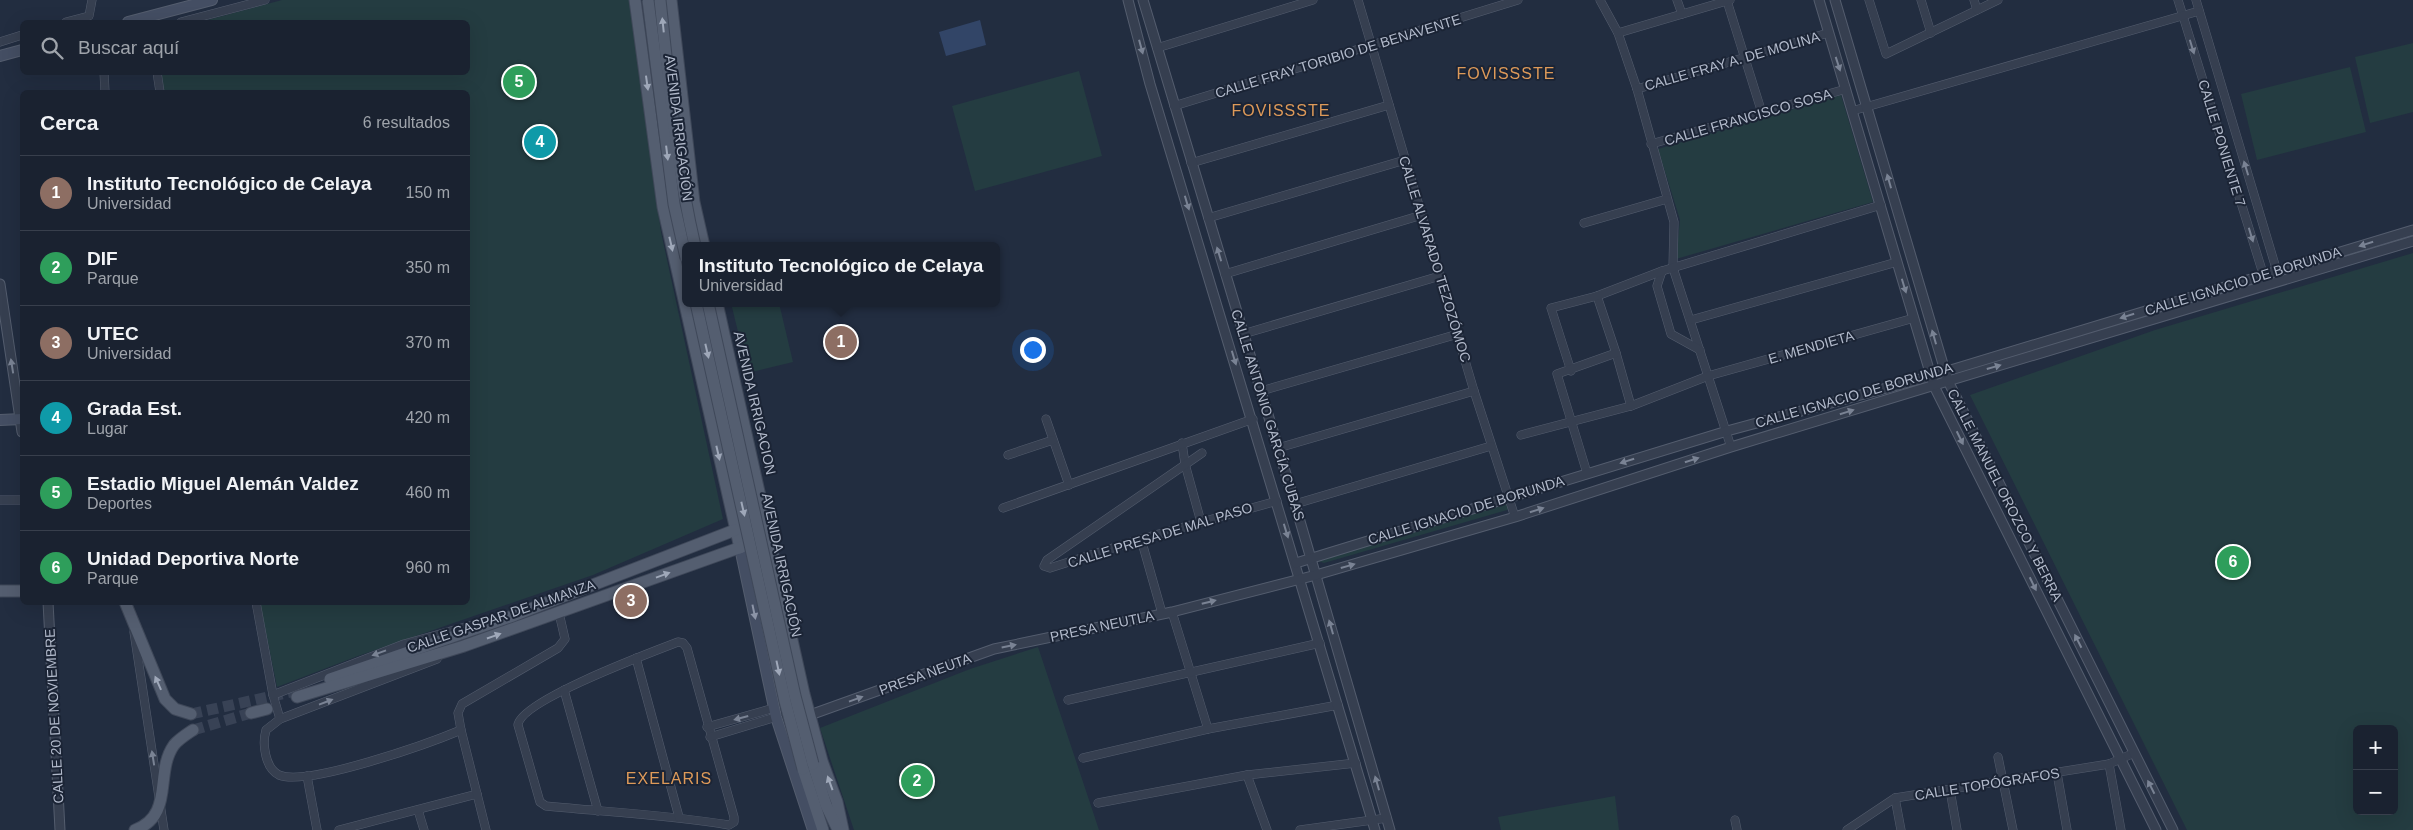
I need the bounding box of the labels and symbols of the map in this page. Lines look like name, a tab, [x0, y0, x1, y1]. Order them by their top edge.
street label: CALLE FRAY TORIBIO DE BENAVENTE	[1213, 11, 1463, 101]
one-way arrow	[659, 16, 667, 32]
street label: CALLE FRAY A. DE MOLINA	[1643, 28, 1822, 94]
one-way arrow	[2189, 39, 2197, 54]
one-way arrow	[1137, 40, 1145, 55]
street label: AVENIDA IRRIGACIÓN	[662, 54, 696, 202]
one-way arrow	[1834, 56, 1842, 71]
pin: 5	[503, 63, 535, 101]
district label: FOVISSSTE	[1457, 65, 1555, 82]
one-way arrow	[643, 75, 651, 91]
street label: CALLE PONIENTE 7	[2195, 78, 2249, 208]
street label: CALLE FRANCISCO SOSA	[1662, 85, 1834, 149]
district label: FOVISSSTE	[1232, 102, 1330, 119]
pin: 4	[524, 123, 556, 161]
one-way arrow	[663, 145, 671, 161]
street label: CALLE ALVARADO TEZOZÓMOC	[1396, 154, 1474, 364]
one-way arrow	[2242, 161, 2249, 176]
one-way arrow	[1885, 173, 1893, 188]
one-way arrow	[1183, 196, 1191, 211]
one-way arrow	[2248, 228, 2256, 243]
one-way arrow	[667, 236, 675, 251]
one-way arrow	[2359, 240, 2374, 248]
street label: CALLE IGNACIO DE BORUNDA	[2143, 243, 2344, 319]
one-way arrow	[1214, 246, 1222, 261]
one-way arrow	[1901, 279, 1909, 294]
street label: CALLE ANTONIO GARCÍA CUBAS	[1228, 308, 1308, 522]
one-way arrow	[2119, 312, 2134, 320]
pin: 1	[825, 323, 857, 361]
street label: E. MENDIETA	[1766, 327, 1856, 367]
one-way arrow	[1929, 329, 1937, 344]
street label: AVENIDA IRRIGACION	[731, 330, 779, 476]
your location	[1020, 337, 1046, 363]
one-way arrow	[703, 343, 711, 358]
one-way arrow	[1231, 351, 1238, 366]
one-way arrow	[8, 358, 16, 374]
street label: CALLE IGNACIO DE BORUNDA	[1753, 359, 1955, 431]
one-way arrow	[1987, 362, 2002, 370]
street label: CALLE MANUEL OROZCO Y BERRA	[1944, 386, 2066, 604]
one-way arrow	[1840, 408, 1855, 416]
one-way arrow	[1957, 431, 1965, 445]
one-way arrow	[715, 446, 723, 462]
one-way arrow	[1684, 455, 1699, 463]
one-way arrow	[1620, 457, 1635, 465]
street label: CALLE IGNACIO DE BORUNDA	[1366, 472, 1567, 548]
street label: AVENIDA IRRIGACIÓN	[759, 492, 805, 638]
street label: CALLE PRESA DE MAL PASO	[1066, 499, 1254, 571]
one-way arrow	[739, 502, 747, 517]
one-way arrow	[1530, 505, 1545, 513]
one-way arrow	[1283, 523, 1291, 538]
pin: 6	[2217, 543, 2249, 581]
one-way arrow	[1340, 561, 1355, 569]
one-way arrow	[656, 571, 671, 578]
street label: CALLE GASPAR DE ALMANZA	[405, 576, 598, 656]
one-way arrow	[2029, 577, 2037, 591]
pin: 3	[615, 582, 647, 620]
one-way arrow	[1202, 598, 1217, 606]
one-way arrow	[750, 605, 758, 620]
street label: PRESA NEUTLA	[1049, 607, 1156, 645]
one-way arrow	[1327, 620, 1335, 635]
street label: CALLE 20 DE NOVIEMBRE	[41, 628, 67, 804]
one-way arrow	[487, 631, 502, 639]
one-way arrow	[2074, 634, 2082, 649]
one-way arrow	[1002, 642, 1017, 650]
one-way arrow	[371, 649, 386, 657]
street label: PRESA NEUTA	[877, 650, 974, 698]
one-way arrow	[774, 660, 782, 676]
one-way arrow	[153, 676, 161, 690]
one-way arrow	[848, 695, 863, 702]
one-way arrow	[319, 698, 334, 706]
one-way arrow	[733, 714, 748, 722]
one-way arrow	[148, 750, 156, 766]
pin: 2	[901, 762, 933, 800]
street label: CALLE TOPÓGRAFOS	[1913, 765, 2061, 803]
district label: EXELARIS	[626, 770, 712, 787]
one-way arrow	[826, 775, 834, 790]
one-way arrow	[1372, 776, 1380, 791]
one-way arrow	[2147, 779, 2155, 794]

